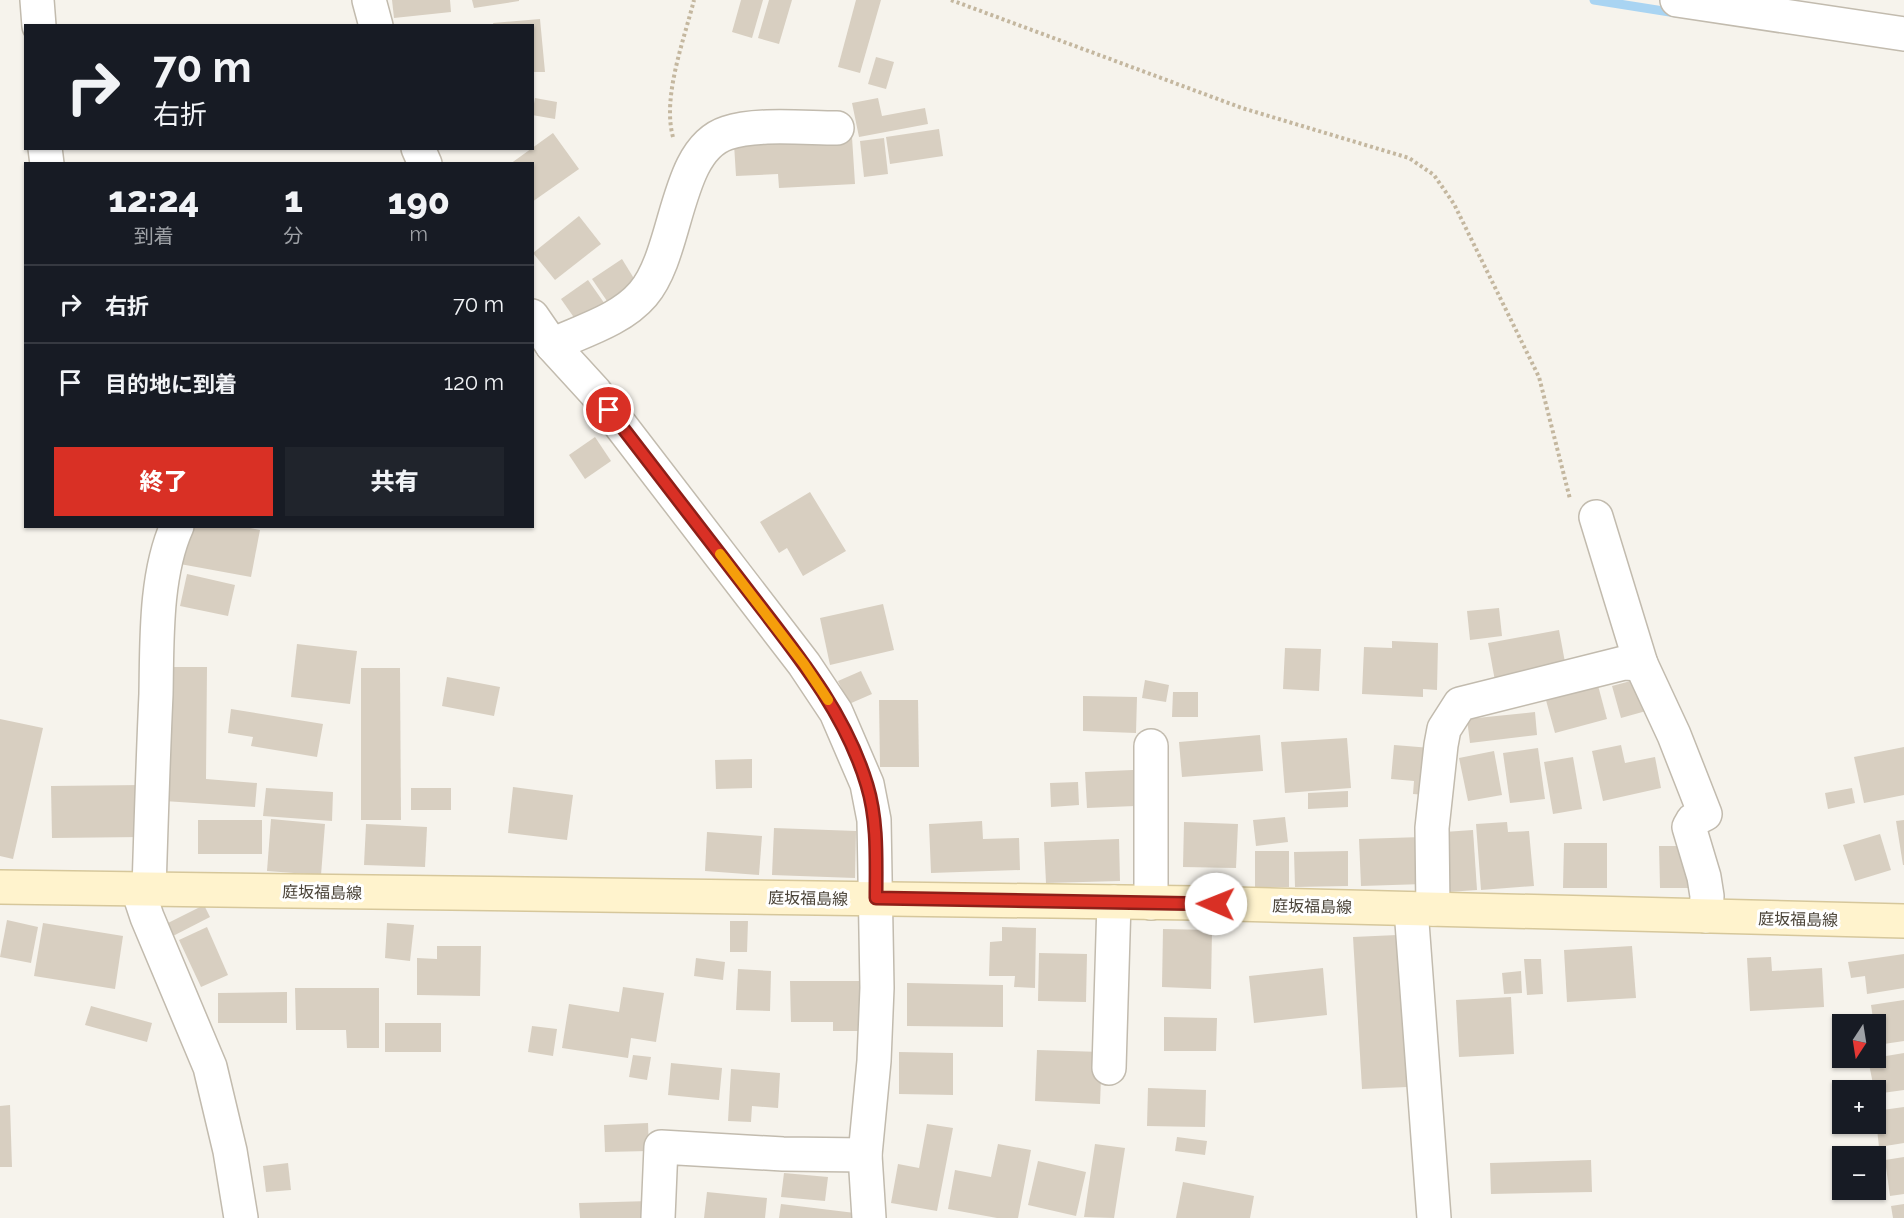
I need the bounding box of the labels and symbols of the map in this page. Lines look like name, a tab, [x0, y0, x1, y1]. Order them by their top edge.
pin	[583, 384, 634, 435]
position arrow	[1184, 872, 1248, 936]
street label: 庭坂福島線	[282, 882, 362, 903]
street label: 庭坂福島線	[768, 888, 848, 909]
street label: 庭坂福島線	[1272, 896, 1352, 917]
street label: 庭坂福島線	[1758, 909, 1838, 930]
north arrow	[1832, 1014, 1886, 1068]

